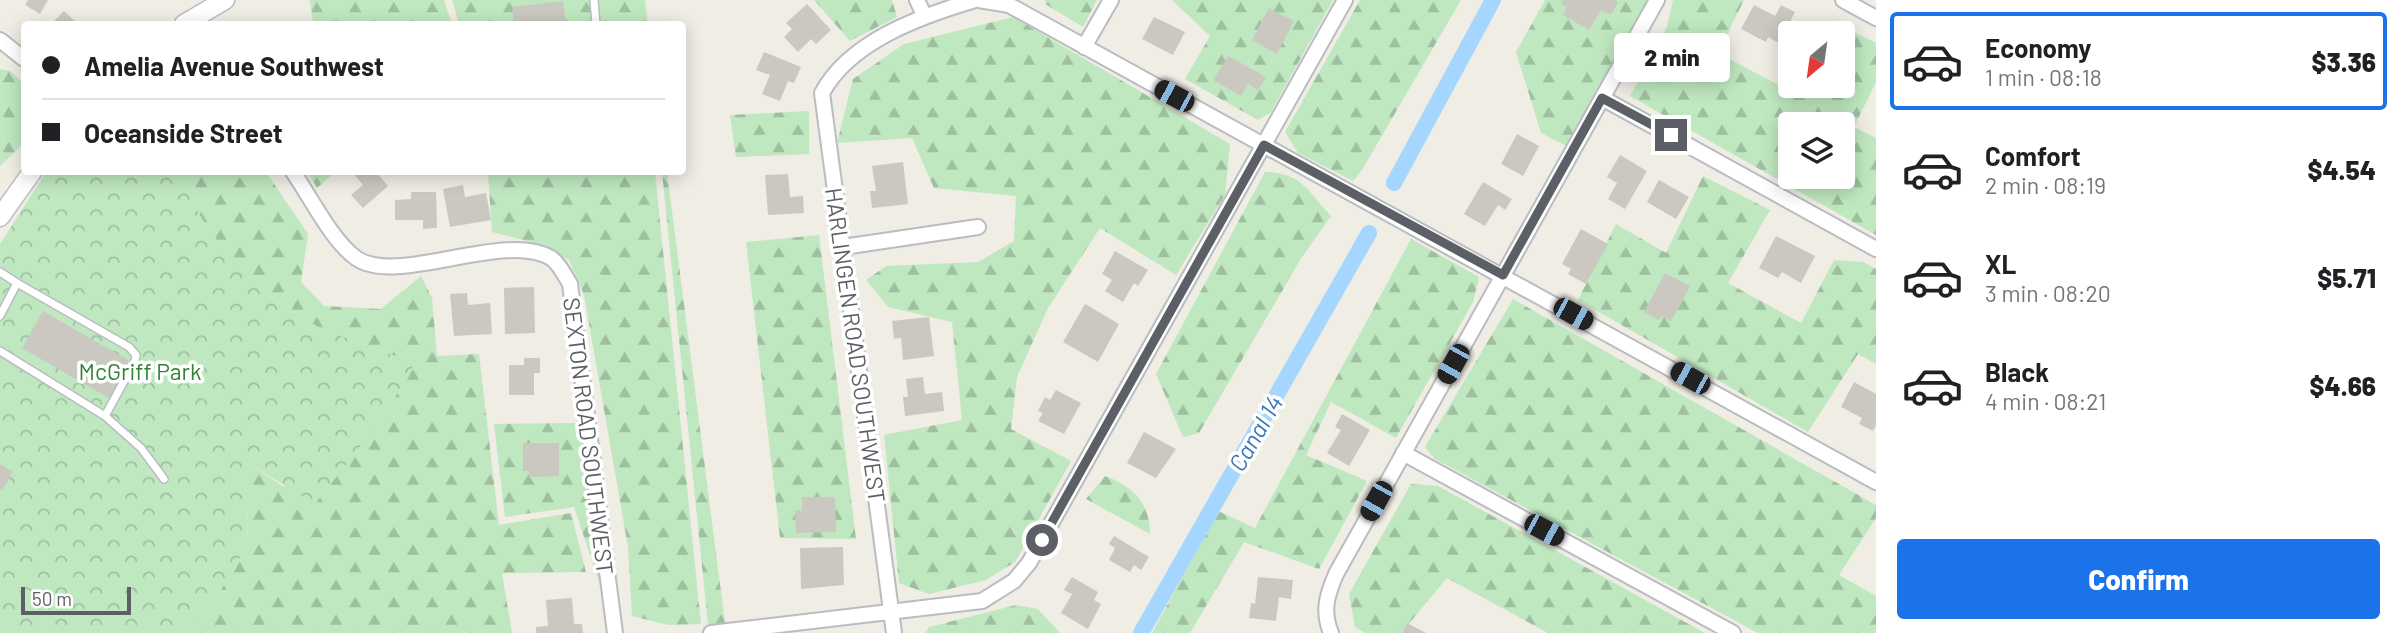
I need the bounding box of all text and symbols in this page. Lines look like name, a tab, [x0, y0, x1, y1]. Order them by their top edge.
north arrow	[1778, 21, 1855, 98]
map controls	[1778, 21, 1855, 189]
icon: car	[1901, 30, 1964, 93]
text: Economy	[1985, 32, 2091, 63]
callout: 2 min	[1613, 33, 1729, 82]
text: 2 min	[1644, 43, 1700, 71]
text: $3.36	[2311, 46, 2376, 77]
text: Amelia Avenue Southwest	[84, 50, 384, 81]
text: 1 min · 08:18	[1985, 63, 2102, 91]
car	[1151, 77, 1198, 115]
button: layers	[1778, 112, 1855, 189]
text: Oceanside Street	[84, 117, 283, 148]
route end	[1655, 119, 1687, 151]
icon: car	[1901, 138, 1964, 201]
text: Comfort	[1985, 140, 2081, 171]
text: $4.54	[2307, 154, 2376, 185]
text: 2 min · 08:19	[1985, 171, 2106, 199]
street label: HARLINGEN ROAD SOUTHWEST	[820, 186, 892, 504]
icon: car	[1901, 246, 1964, 309]
text: XL	[1985, 248, 2016, 279]
text: $5.71	[2317, 262, 2376, 293]
text: 3 min · 08:20	[1985, 279, 2111, 307]
car	[1550, 295, 1597, 333]
street label: SEXTON ROAD SOUTHWEST	[558, 296, 620, 576]
car	[1434, 341, 1473, 387]
icon: car	[1901, 354, 1964, 417]
text: Black	[1985, 356, 2049, 387]
park label: McGriff Park	[79, 357, 201, 385]
car	[1667, 359, 1714, 397]
text: $4.66	[2310, 370, 2376, 401]
text: 4 min · 08:21	[1985, 387, 2106, 415]
water label: Canal 14	[1222, 390, 1288, 476]
car	[1357, 478, 1396, 524]
car	[1521, 511, 1568, 549]
route start	[1026, 524, 1058, 556]
button: Confirm	[1897, 539, 2380, 619]
scale bar	[21, 584, 131, 616]
text: 50 m	[32, 587, 72, 610]

